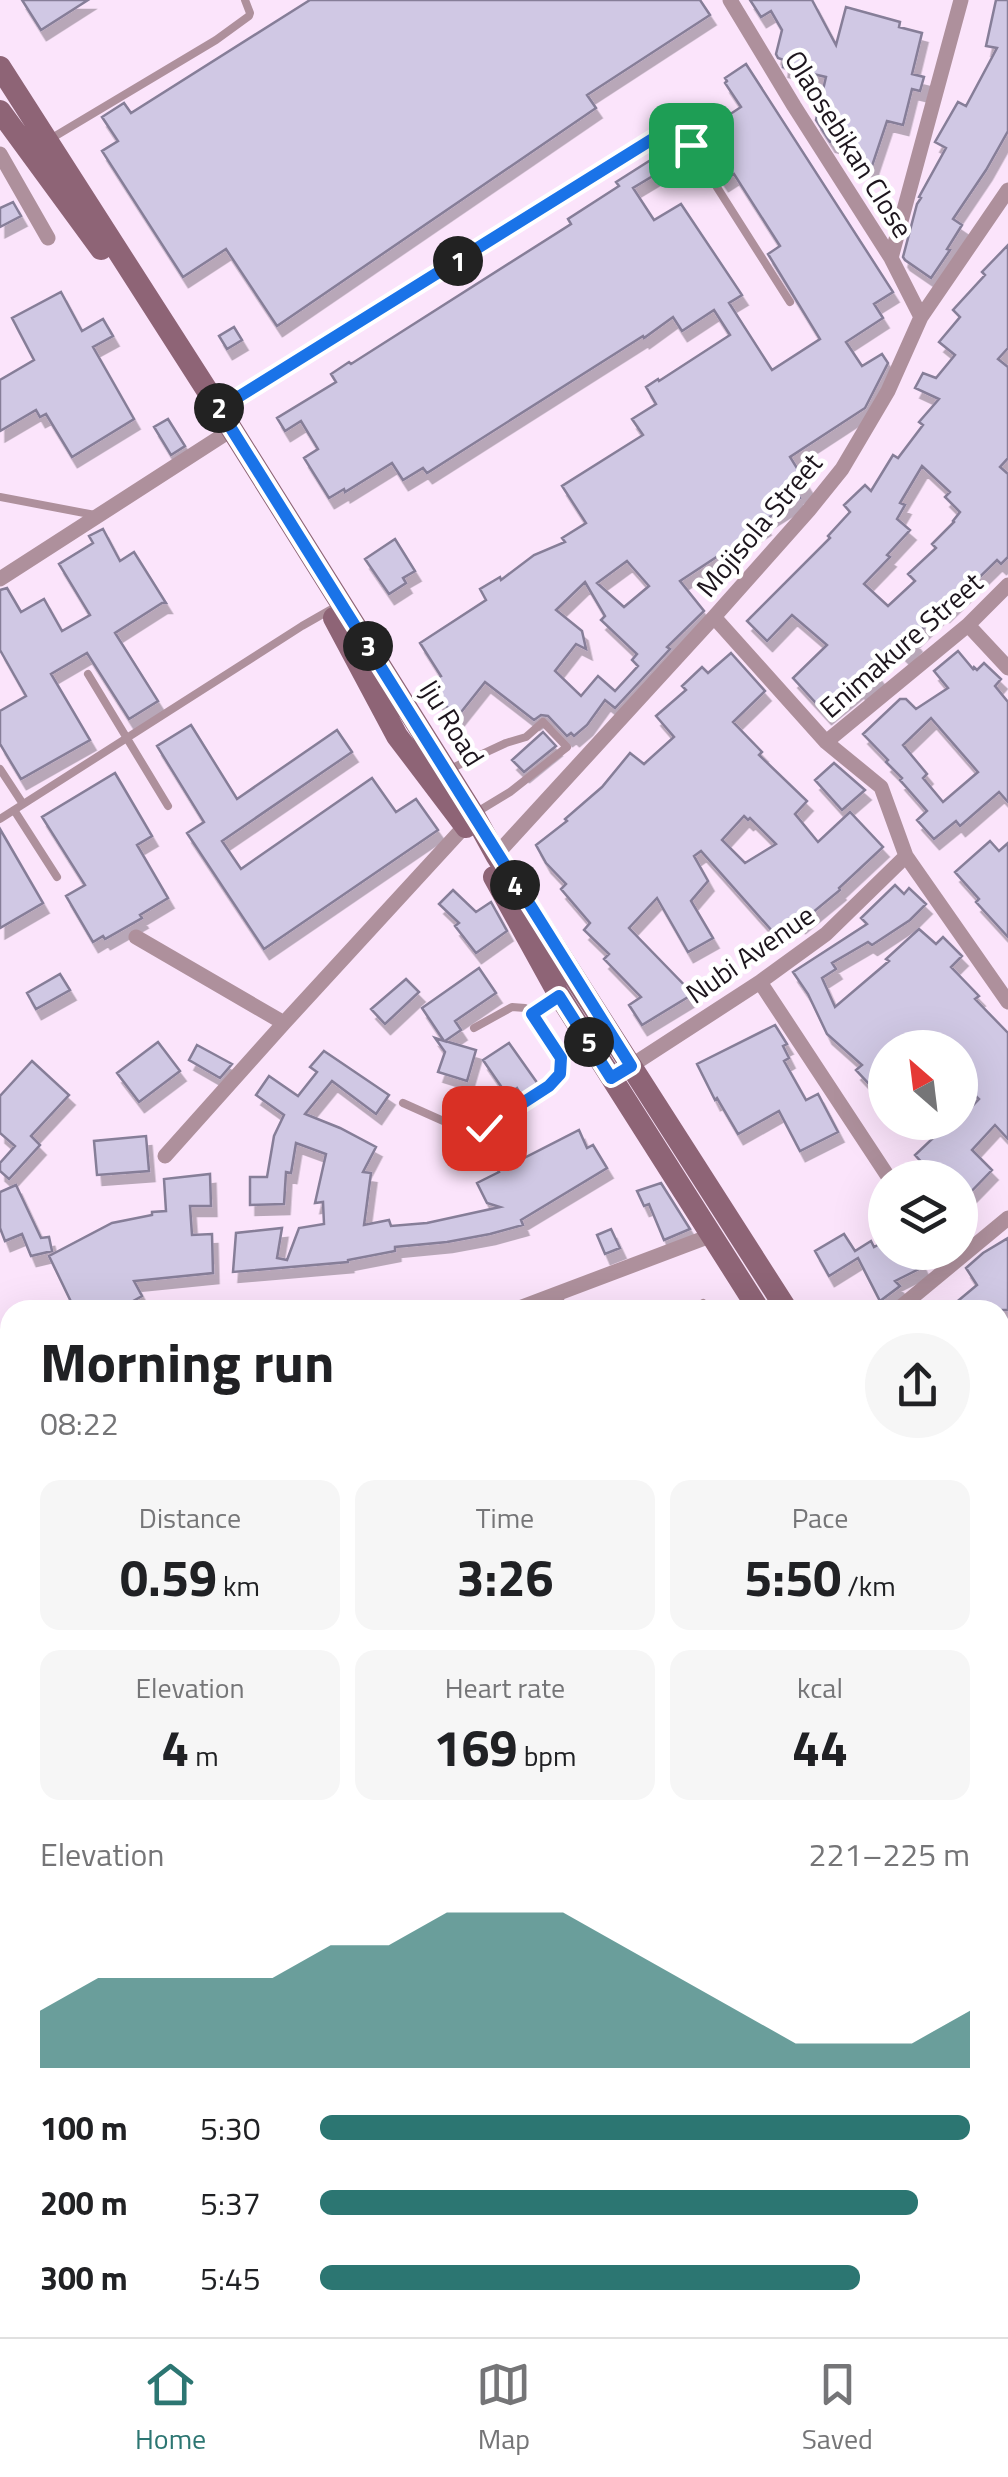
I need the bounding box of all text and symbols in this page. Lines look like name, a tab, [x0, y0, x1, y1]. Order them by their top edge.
street label: Olaosebikan Close	[774, 42, 924, 246]
pin	[649, 103, 734, 188]
icon: arrive	[664, 118, 719, 173]
pin: 1	[433, 236, 483, 286]
text: 1	[450, 239, 466, 282]
pin: 2	[194, 383, 244, 433]
text: 2	[211, 386, 227, 429]
street label: Mojisola Street	[685, 443, 832, 606]
street label: Enimakure Street	[809, 561, 992, 728]
pin: 3	[343, 621, 393, 671]
text: 3	[360, 624, 376, 667]
street label: Iju Road	[409, 671, 496, 774]
pin: 4	[490, 860, 540, 910]
text: 4	[507, 863, 523, 906]
street label: Nubi Avenue	[677, 893, 823, 1014]
pin: 5	[564, 1017, 614, 1067]
text: 5	[581, 1020, 597, 1063]
north arrow	[868, 1030, 978, 1140]
map controls	[868, 1030, 978, 1270]
pin	[442, 1086, 527, 1171]
icon: check	[457, 1101, 512, 1156]
button: layers	[868, 1160, 978, 1270]
text: Morning run	[40, 1320, 334, 1403]
button: share	[865, 1333, 970, 1438]
text: 08:22	[40, 1399, 119, 1447]
text: Distance	[139, 1496, 241, 1539]
text: Time	[476, 1496, 534, 1539]
text: Pace	[792, 1496, 848, 1539]
text: 0.59	[120, 1539, 217, 1615]
text: 3:26	[457, 1539, 553, 1615]
text: 5:50	[744, 1539, 841, 1615]
text: km	[217, 1564, 260, 1607]
text: /km	[841, 1564, 896, 1607]
text: Elevation	[136, 1666, 244, 1709]
text: Heart rate	[445, 1666, 565, 1709]
text: kcal	[797, 1666, 843, 1709]
text: 4	[161, 1709, 189, 1785]
text: 169	[433, 1709, 517, 1785]
text: 44	[792, 1709, 848, 1785]
text: m	[189, 1734, 219, 1777]
text: bpm	[517, 1734, 577, 1777]
text: Elevation	[40, 1830, 164, 1878]
text: 221–225 m	[808, 1830, 970, 1878]
text: 100 m	[40, 2104, 128, 2152]
text: 5:30	[200, 2104, 261, 2152]
text: 200 m	[40, 2179, 128, 2227]
text: 5:37	[200, 2179, 261, 2227]
text: 300 m	[40, 2254, 128, 2302]
text: 5:45	[200, 2254, 261, 2302]
tab: Home	[135, 2357, 206, 2460]
tab: Map	[476, 2357, 531, 2460]
tab: Saved	[802, 2357, 873, 2460]

